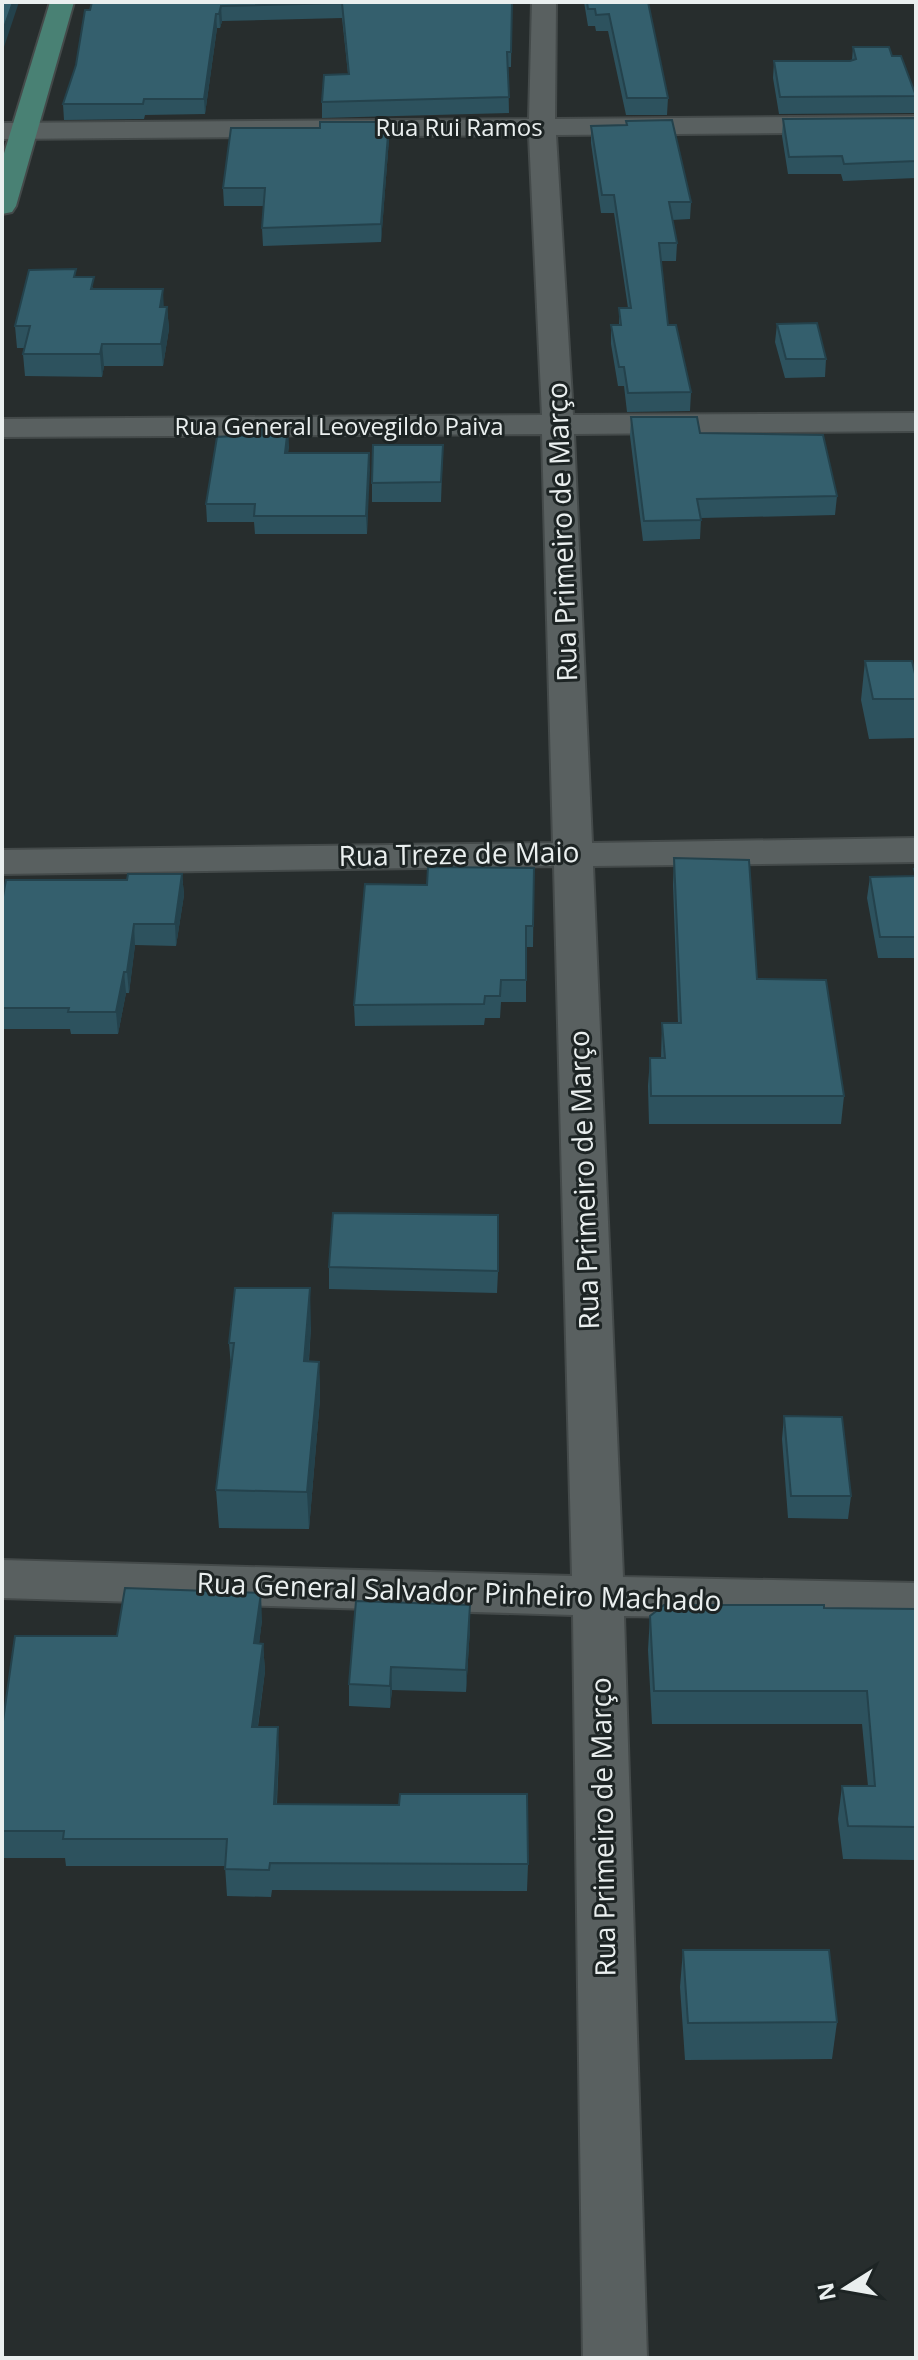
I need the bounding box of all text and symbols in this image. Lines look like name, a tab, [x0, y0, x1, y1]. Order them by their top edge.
street label: Rua Rui Ramos	[375, 110, 543, 143]
street label: Rua Primeiro de Março	[537, 382, 585, 682]
street label: Rua General Leovegildo Paiva	[174, 409, 504, 442]
street label: Rua Treze de Maio	[338, 832, 580, 874]
street label: Rua Primeiro de Março	[559, 1030, 607, 1330]
street label: Rua General Salvador Pinheiro Machado	[196, 1563, 722, 1619]
street label: Rua Primeiro de Março	[580, 1677, 624, 1977]
north arrow	[806, 2248, 886, 2328]
text: N	[809, 2280, 842, 2304]

